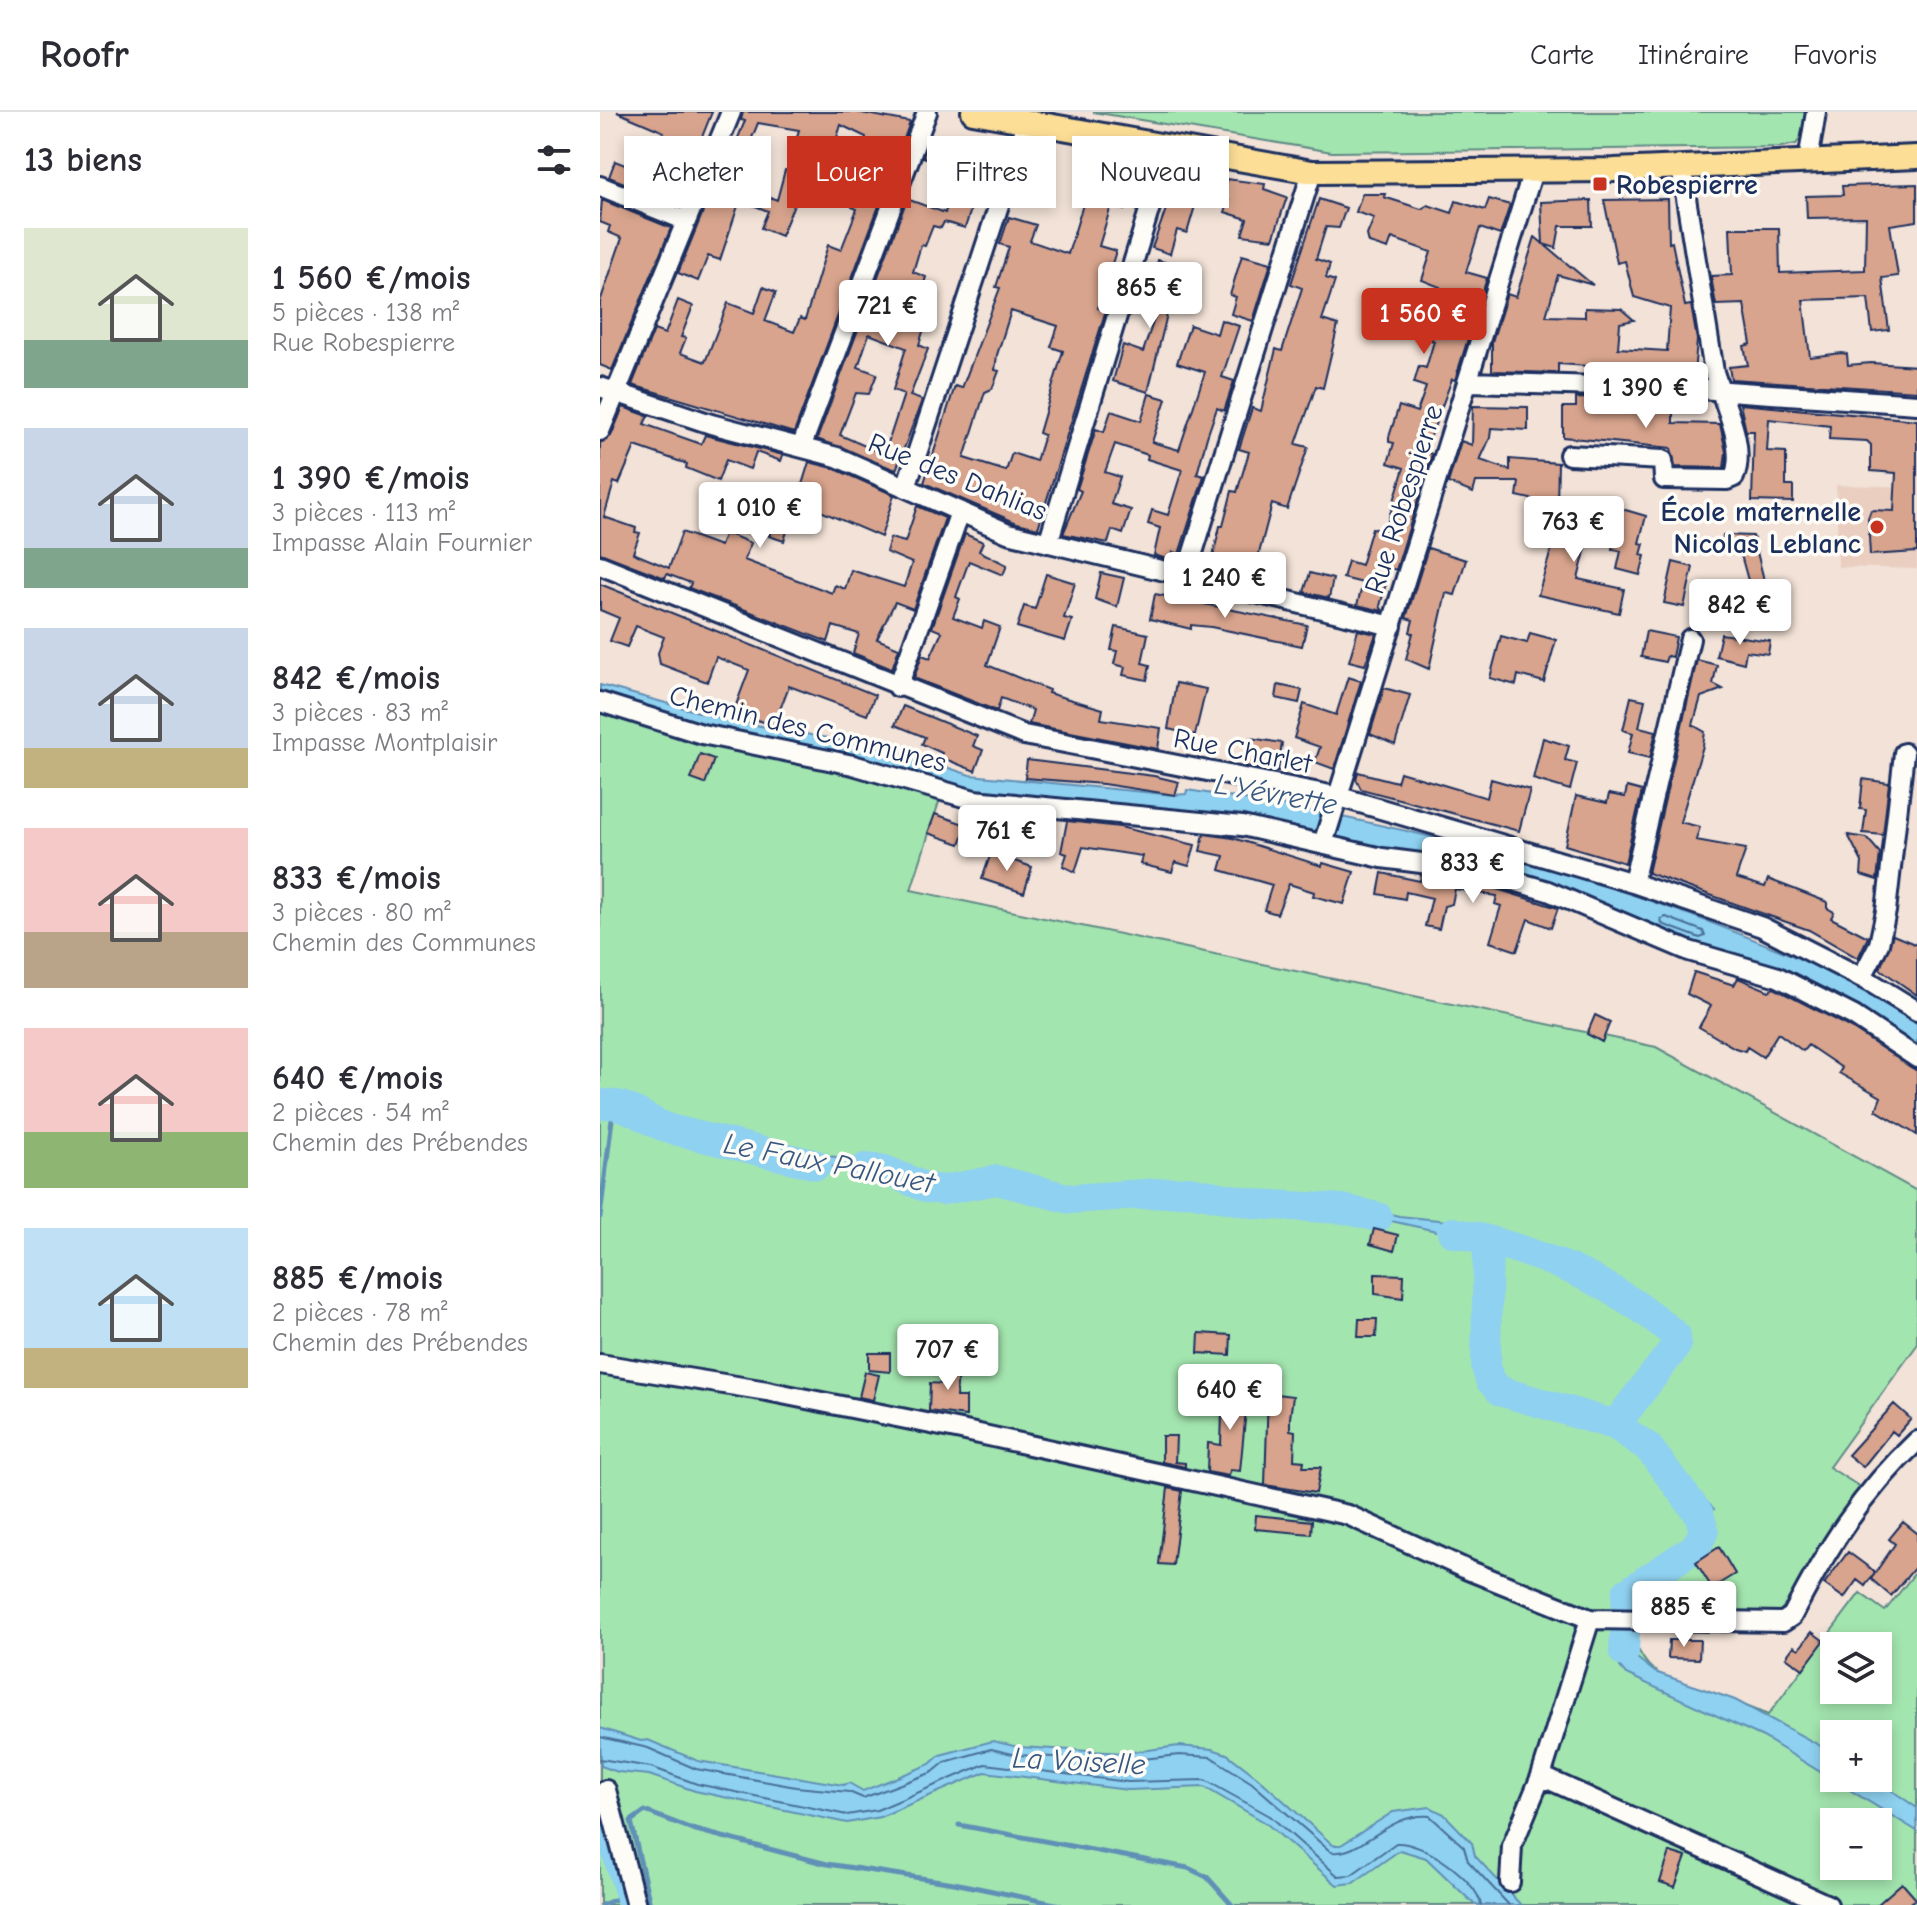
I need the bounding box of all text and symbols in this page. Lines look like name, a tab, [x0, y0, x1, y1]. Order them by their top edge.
text: Roofr	[40, 33, 129, 77]
text: Carte	[1530, 39, 1594, 71]
text: Itinéraire	[1638, 39, 1749, 71]
text: Favoris	[1793, 39, 1877, 71]
chip: Acheter	[624, 136, 771, 208]
chip: Louer	[787, 136, 911, 208]
chip: Filtres	[927, 136, 1056, 208]
chip: Nouveau	[1072, 136, 1229, 208]
icon: filters	[532, 138, 576, 182]
text: 13 biens	[24, 140, 142, 180]
place label: Robespierre	[1616, 169, 1758, 201]
marker: Robespierre	[1591, 175, 1609, 193]
text: 1 560 €/mois	[272, 258, 471, 298]
icon: home	[88, 260, 184, 356]
pin: 865 €	[1094, 262, 1206, 330]
text: 865 €	[1116, 273, 1184, 303]
pin: 721 €	[832, 280, 944, 348]
pin: 1 560 €	[1350, 288, 1498, 356]
text: 721 €	[857, 291, 919, 321]
text: 5 pièces · 138 m²	[272, 298, 459, 328]
text: 1 560 €	[1380, 299, 1468, 329]
text: Rue Robespierre	[272, 328, 455, 358]
pin: 1 390 €	[1572, 362, 1720, 430]
text: 1 390 €	[1602, 373, 1690, 403]
street label: Rue Robespierre	[1358, 401, 1450, 598]
street label: Rue des Dahlias	[864, 427, 1052, 527]
text: 1 390 €/mois	[272, 458, 469, 498]
icon: home	[88, 460, 184, 556]
pin: 1 010 €	[686, 482, 834, 550]
text: 1 010 €	[717, 493, 803, 523]
place label: École maternelle Nicolas Leblanc	[1660, 495, 1861, 560]
pin: 763 €	[1518, 496, 1630, 564]
text: 3 pièces · 113 m²	[272, 498, 455, 528]
text: 763 €	[1542, 507, 1606, 537]
marker: École maternelle Nicolas Leblanc	[1868, 518, 1886, 536]
text: Impasse Alain Fournier	[272, 528, 532, 558]
pin: 1 240 €	[1151, 552, 1299, 620]
text: 1 240 €	[1182, 563, 1268, 593]
pin: 842 €	[1684, 579, 1796, 647]
text: 842 €	[1707, 590, 1773, 620]
text: 842 €/mois	[272, 658, 440, 698]
icon: home	[88, 660, 184, 756]
street label: Chemin des Communes	[666, 679, 950, 779]
text: 3 pièces · 83 m²	[272, 698, 448, 728]
street label: Rue Charlet	[1171, 722, 1316, 780]
text: Impasse Montplaisir	[272, 728, 497, 758]
water label: L'Yévrette	[1212, 767, 1340, 822]
pin: 761 €	[951, 805, 1063, 873]
text: 761 €	[976, 816, 1038, 846]
pin: 833 €	[1417, 837, 1529, 905]
text: 833 €	[1440, 848, 1506, 878]
text: 833 €/mois	[272, 858, 441, 898]
icon: home	[88, 860, 184, 956]
text: 3 pièces · 80 m²	[272, 898, 451, 928]
text: Chemin des Communes	[272, 928, 536, 958]
text: 640 €/mois	[272, 1058, 443, 1098]
icon: home	[88, 1060, 184, 1156]
text: 2 pièces · 54 m²	[272, 1098, 449, 1128]
water label: Le Faux Pallouet	[721, 1126, 940, 1202]
text: Chemin des Prébendes	[272, 1128, 528, 1158]
text: 885 €/mois	[272, 1258, 443, 1298]
icon: home	[88, 1260, 184, 1356]
text: 2 pièces · 78 m²	[272, 1298, 448, 1328]
pin: 707 €	[892, 1324, 1004, 1392]
text: Chemin des Prébendes	[272, 1328, 528, 1358]
text: 707 €	[915, 1335, 981, 1365]
pin: 640 €	[1174, 1364, 1286, 1432]
text: 640 €	[1196, 1375, 1264, 1405]
pin: 885 €	[1628, 1581, 1740, 1649]
text: 885 €	[1650, 1592, 1718, 1622]
map controls	[1820, 1632, 1892, 1880]
button: layers	[1820, 1632, 1892, 1704]
button: +	[1820, 1720, 1892, 1792]
water label: La Voiselle	[1011, 1741, 1147, 1782]
button: −	[1820, 1808, 1892, 1880]

